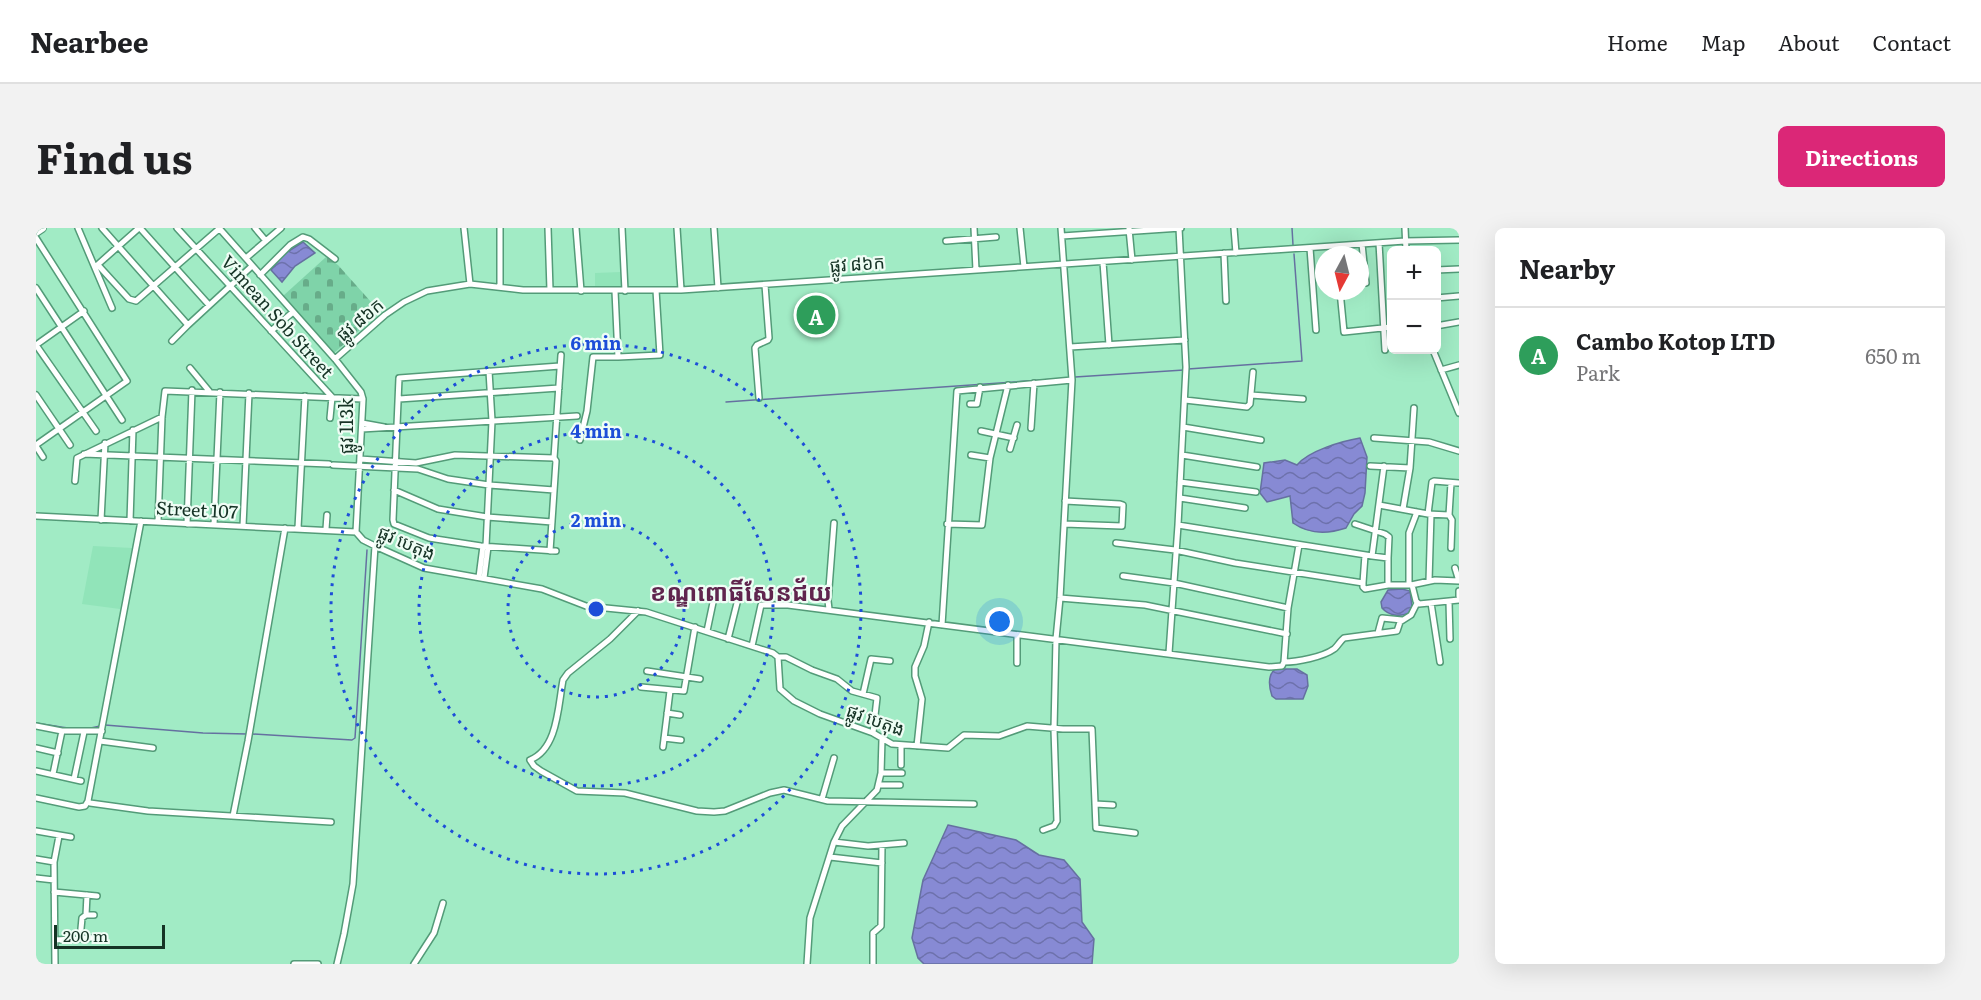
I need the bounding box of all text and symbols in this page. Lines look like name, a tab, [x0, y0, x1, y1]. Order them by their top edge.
text: Nearbee	[30, 20, 149, 62]
text: Home	[1607, 26, 1668, 57]
text: Map	[1701, 26, 1745, 57]
text: About	[1778, 26, 1840, 57]
text: Contact	[1873, 26, 1951, 57]
text: Find us	[36, 125, 193, 187]
button: Directions	[1778, 126, 1945, 187]
north arrow	[1315, 246, 1369, 300]
map controls	[1387, 246, 1441, 354]
button: +	[1387, 246, 1441, 300]
street label: Vimean Sob Street	[215, 248, 341, 384]
street label: ផ្លូវ ៨៦ក	[829, 248, 886, 283]
text: Nearby	[1519, 248, 1615, 287]
street label: ផ្លូវ ៨៦ក	[329, 291, 392, 350]
pin: A	[796, 292, 836, 338]
button: −	[1387, 300, 1441, 354]
text: Cambo Kotop LTD	[1576, 324, 1775, 357]
text: 6 min	[570, 329, 622, 356]
text: A	[1531, 340, 1546, 370]
text: 650 m	[1865, 340, 1921, 370]
text: Park	[1576, 357, 1620, 387]
street label: ផ្លូវ 113k	[332, 397, 363, 454]
text: 4 min	[570, 417, 622, 444]
street label: Street 107	[155, 493, 239, 525]
text: 2 min	[571, 506, 622, 533]
street label: ផ្លូវ បេតុង	[372, 518, 440, 570]
district label: ខណ្ឌពោធិ៍សែនជ័យ	[650, 573, 832, 608]
centre of rings	[586, 599, 606, 619]
your location	[985, 607, 1014, 636]
street label: ផ្លូវ បេតុង	[842, 696, 909, 746]
scale bar	[54, 922, 165, 950]
text: 200 m	[63, 923, 108, 947]

